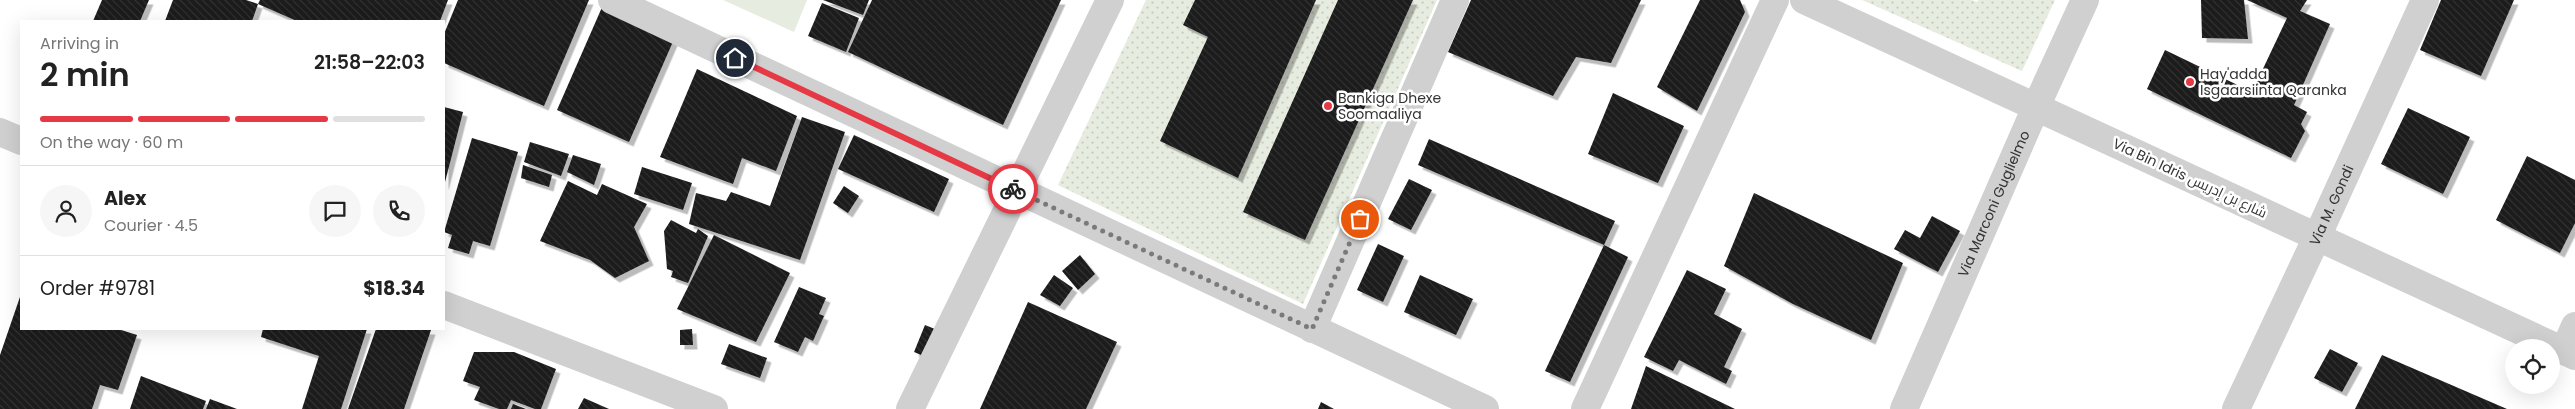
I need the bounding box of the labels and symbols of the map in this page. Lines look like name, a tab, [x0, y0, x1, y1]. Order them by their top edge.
pin	[714, 37, 756, 79]
place label: Hay'adda Isgaarsiinta Qaranka	[2200, 64, 2347, 100]
marker: Hay'adda Isgaarsiinta Qaranka	[2184, 76, 2196, 88]
place label: Bankiga Dhexe Soomaaliya	[1338, 88, 1442, 124]
marker: Bankiga Dhexe Soomaaliya	[1322, 100, 1334, 112]
street label: Via Marconi Guglielmo	[1953, 127, 2035, 280]
street label: Via Bin Idris شارع بن إدريس	[2110, 133, 2270, 223]
street label: Via M. Gondi	[2304, 162, 2359, 249]
courier	[988, 164, 1038, 214]
pin	[1339, 198, 1381, 240]

